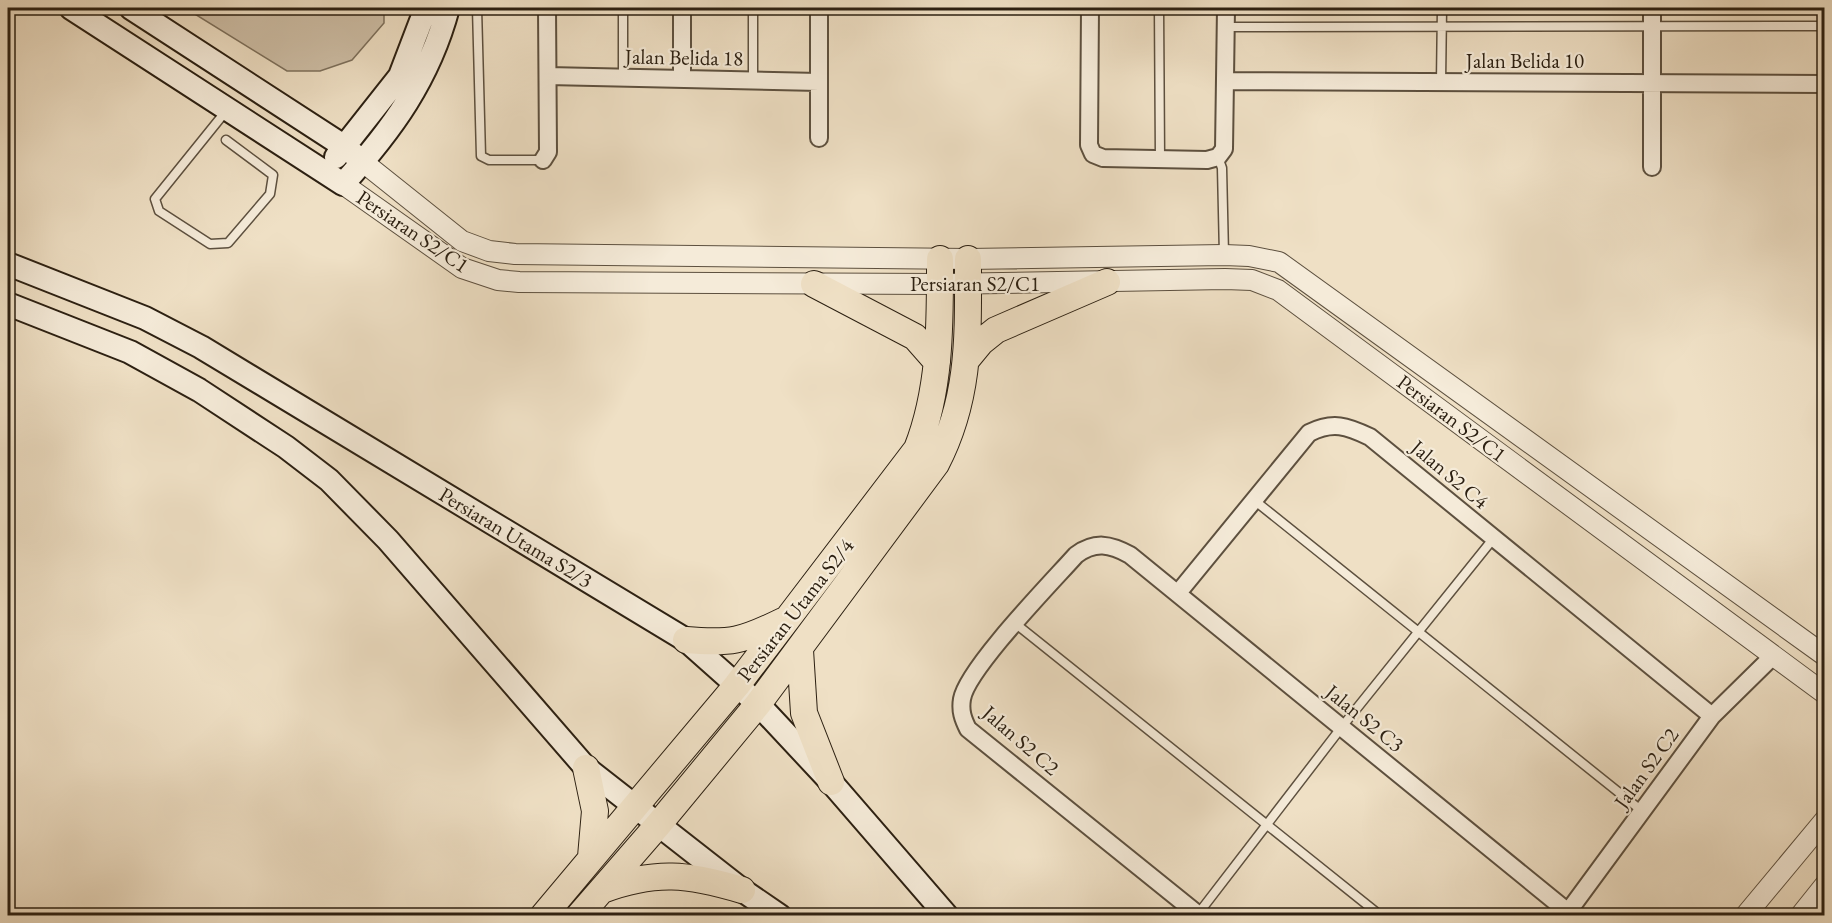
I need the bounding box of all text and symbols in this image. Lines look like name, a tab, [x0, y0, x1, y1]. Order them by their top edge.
street label: Jalan Belida 18	[623, 42, 743, 72]
street label: Jalan Belida 10	[1464, 47, 1584, 74]
street label: Persiaran S2/C1	[352, 183, 474, 279]
street label: Persiaran S2/C1	[910, 270, 1040, 297]
street label: Persiaran S2/C1	[1392, 368, 1512, 468]
street label: Jalan S2 C4	[1404, 432, 1495, 515]
street label: Persiaran Utama S2/3	[434, 481, 598, 593]
street label: Persiaran Utama S2/4	[731, 532, 860, 687]
street label: Jalan S2 C3	[1319, 677, 1410, 758]
street label: Jalan S2 C2	[975, 698, 1065, 781]
street label: Jalan S2 C2	[1606, 722, 1684, 815]

